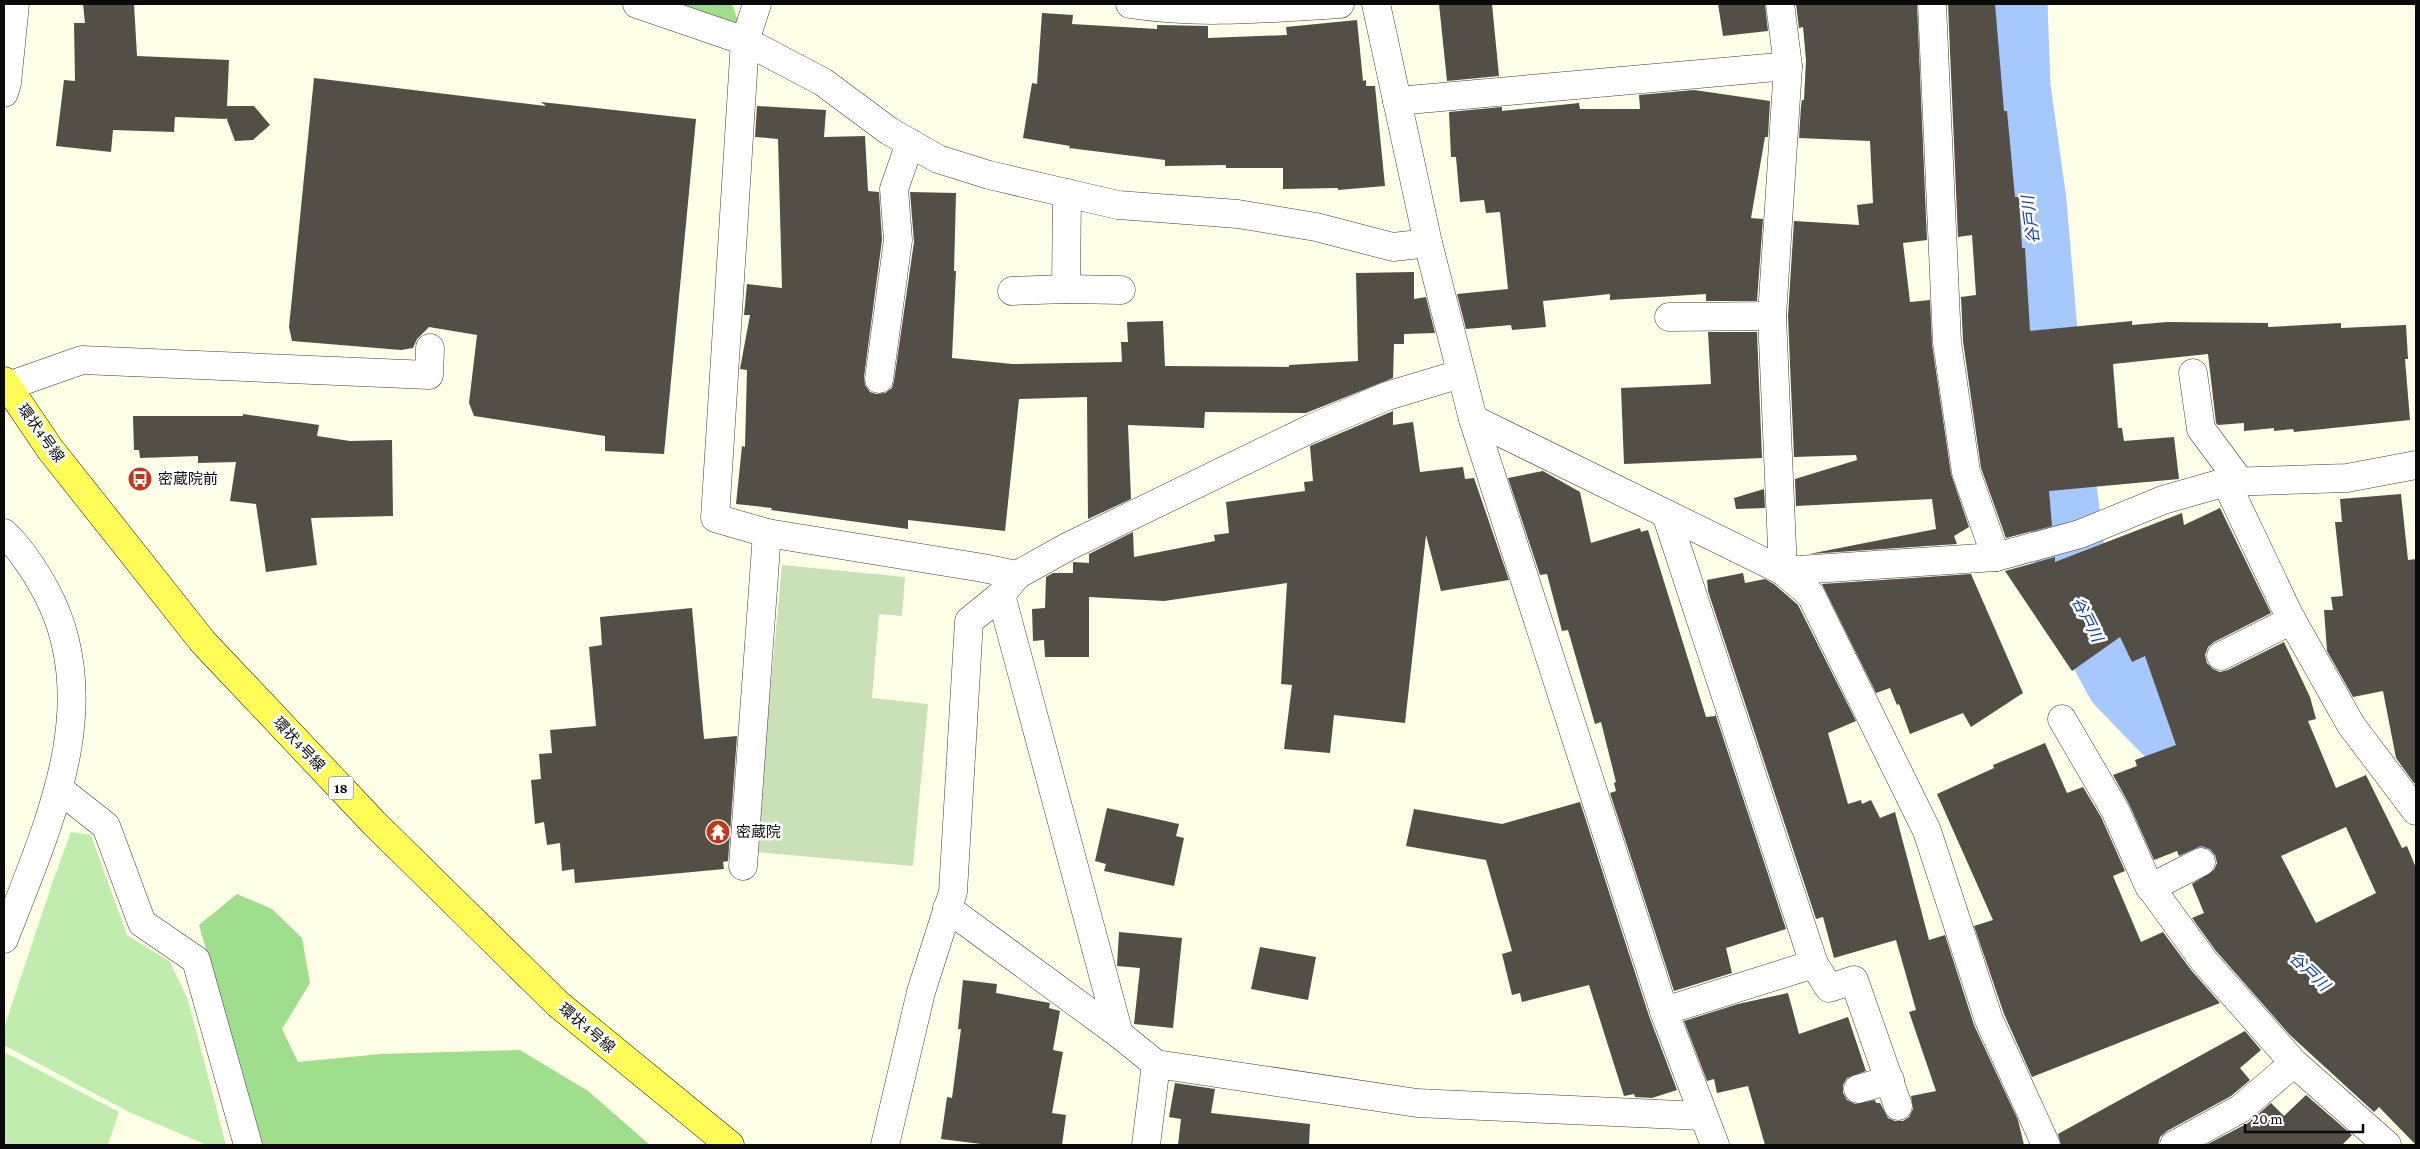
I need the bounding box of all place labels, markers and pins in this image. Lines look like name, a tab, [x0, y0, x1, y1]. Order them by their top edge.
bus stop icon: 密蔵院前	[127, 466, 153, 492]
place label: 密蔵院前	[158, 471, 218, 487]
temple icon: 密蔵院	[705, 819, 731, 845]
place label: 密蔵院	[736, 824, 781, 840]

